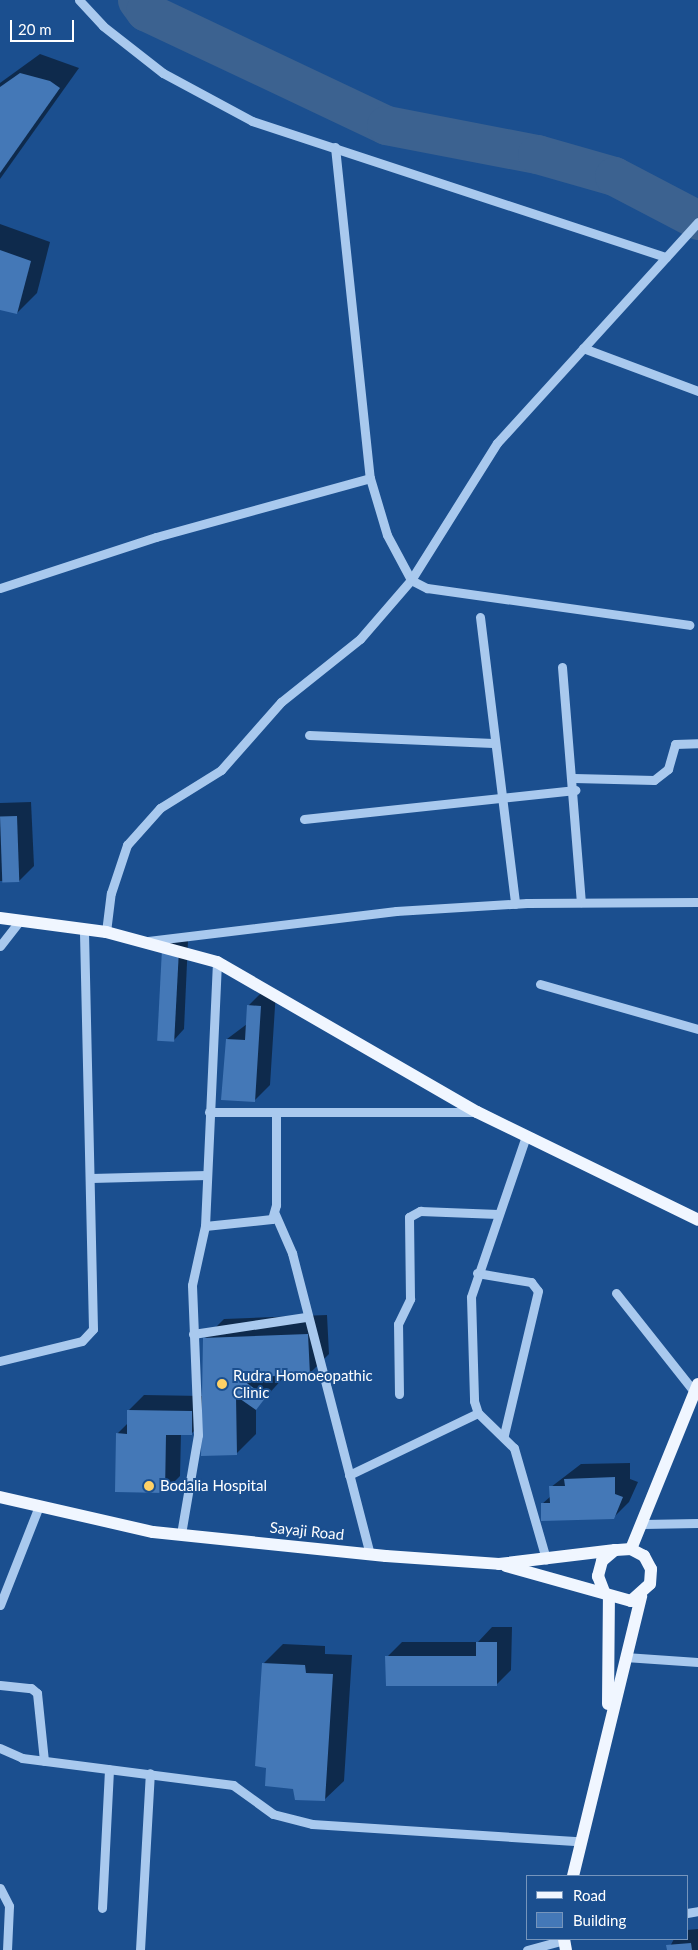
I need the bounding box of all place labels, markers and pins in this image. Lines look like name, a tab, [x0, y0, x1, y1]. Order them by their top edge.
place label: Rudra Homoeopathic Clinic	[233, 1366, 373, 1401]
marker: Rudra Homoeopathic Clinic	[215, 1377, 229, 1391]
place label: Bodalia Hospital	[160, 1477, 267, 1495]
marker: Bodalia Hospital	[142, 1479, 156, 1493]

